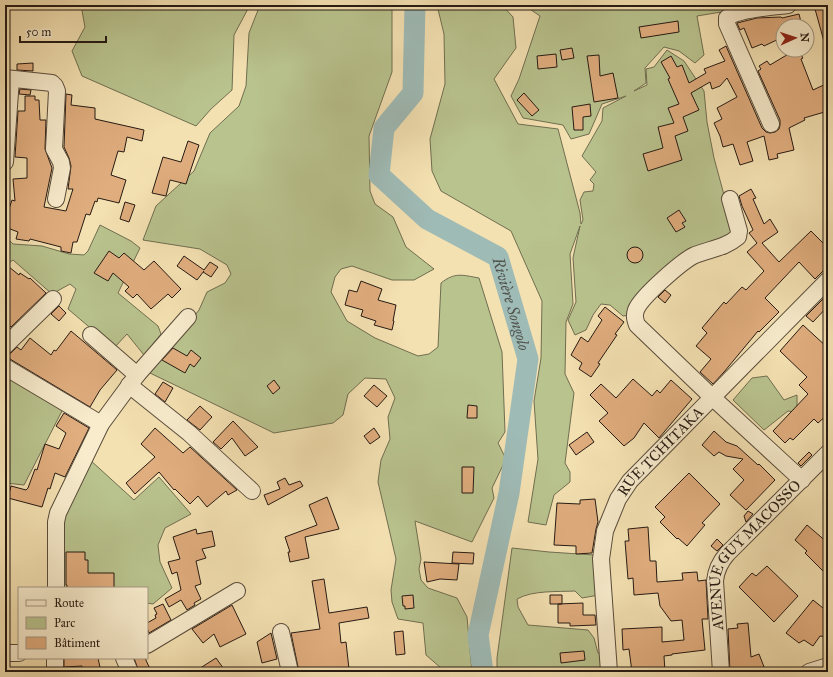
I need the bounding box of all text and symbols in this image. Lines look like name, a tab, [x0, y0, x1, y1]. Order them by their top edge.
scale bar	[20, 18, 106, 44]
north arrow	[775, 18, 815, 58]
text: 50 m	[26, 25, 51, 39]
text: N	[798, 32, 811, 43]
water label: Rivière Songolo	[488, 254, 534, 353]
street label: RUE TCHITAKA	[614, 403, 707, 499]
street label: AVENUE GUY MACOSSO	[706, 476, 805, 632]
legend	[18, 587, 148, 659]
text: Route	[54, 596, 84, 610]
text: Parc	[54, 616, 75, 630]
text: Bâtiment	[54, 636, 101, 650]

